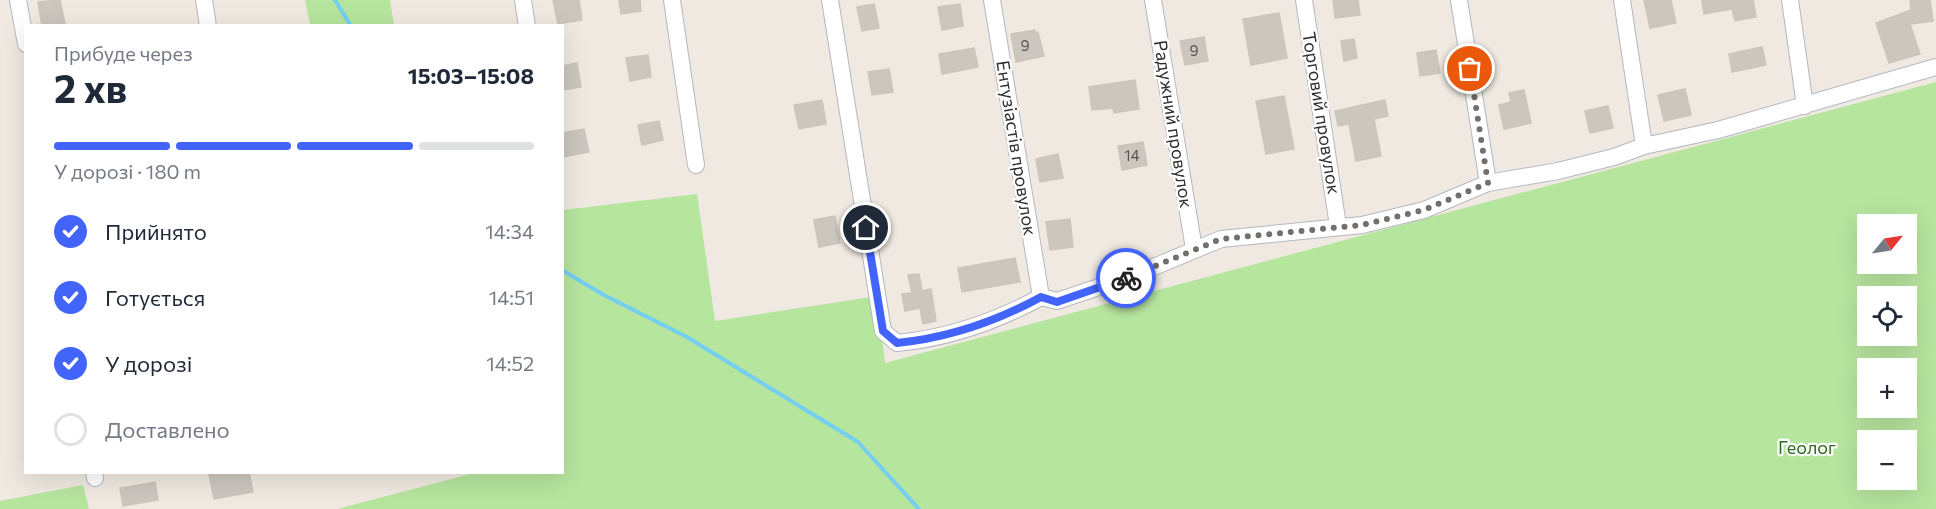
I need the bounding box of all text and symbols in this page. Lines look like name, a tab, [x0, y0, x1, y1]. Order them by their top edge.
street label: Торговий провулок	[1298, 30, 1346, 196]
house number: 9	[1020, 36, 1030, 54]
street label: Радужний провулок	[1150, 38, 1198, 210]
text: Прибуде через	[54, 41, 193, 65]
house number: 9	[1189, 41, 1199, 59]
pin	[1444, 43, 1495, 94]
icon: bag	[1453, 52, 1486, 85]
street label: Ентузіастів провулок	[992, 59, 1042, 237]
text: 15:03–15:08	[408, 62, 534, 89]
text: 2 хв	[54, 63, 127, 111]
house number: 14	[1124, 146, 1140, 164]
text: У дорозі · 180 m	[54, 159, 201, 183]
pin	[840, 202, 891, 253]
icon: home	[849, 211, 882, 244]
north arrow	[1857, 214, 1917, 274]
map controls	[1857, 214, 1917, 490]
icon: check	[54, 215, 87, 248]
text: Прийнято	[105, 218, 207, 245]
text: 14:34	[485, 219, 534, 243]
courier	[1096, 248, 1156, 308]
icon: bike	[1110, 262, 1143, 295]
icon: check	[54, 281, 87, 314]
text: Готується	[105, 284, 205, 311]
text: 14:51	[489, 285, 534, 309]
button: locate	[1857, 286, 1917, 346]
icon: check	[54, 347, 87, 380]
text: У дорозі	[105, 350, 192, 377]
text: 14:52	[486, 351, 534, 375]
button: +	[1857, 358, 1917, 418]
text: Доставлено	[105, 416, 230, 443]
button: −	[1857, 430, 1917, 490]
park label: Геолог	[1778, 436, 1836, 458]

